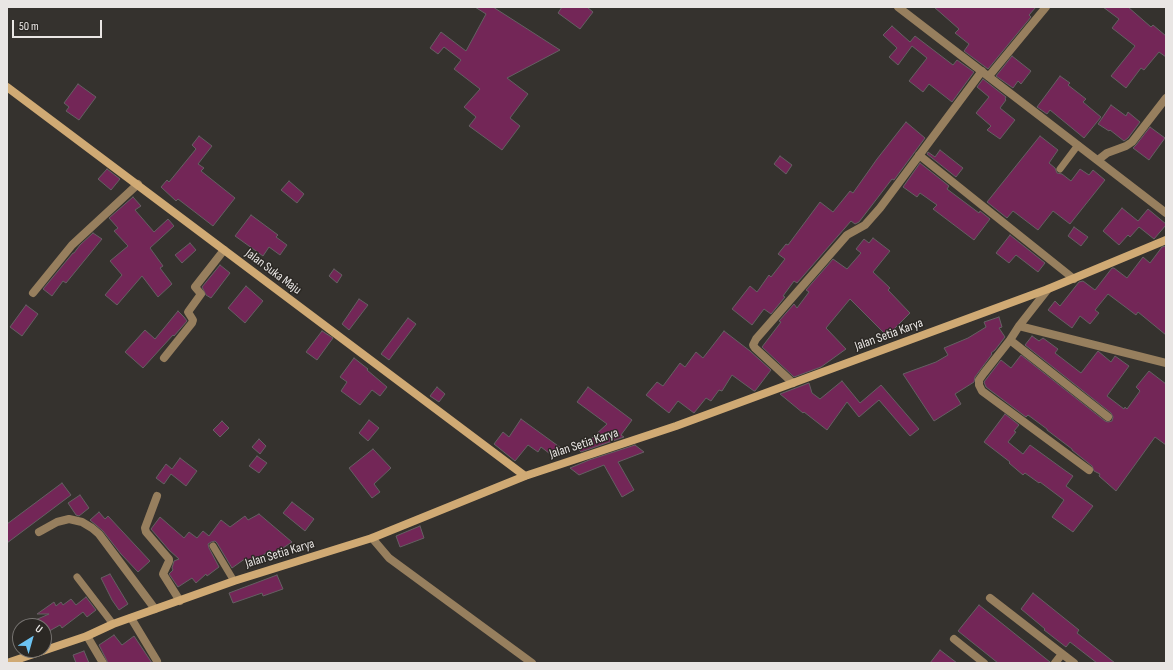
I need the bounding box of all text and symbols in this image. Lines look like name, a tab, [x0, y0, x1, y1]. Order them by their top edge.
scale bar	[14, 12, 104, 38]
text: 50 m	[19, 19, 39, 34]
street label: Jalan Suka Maju	[242, 246, 304, 298]
street label: Jalan Setia Karya	[853, 315, 925, 355]
street label: Jalan Setia Karya	[548, 426, 620, 462]
street label: Jalan Setia Karya	[244, 536, 316, 572]
north arrow	[12, 618, 52, 658]
text: U	[33, 622, 45, 636]

